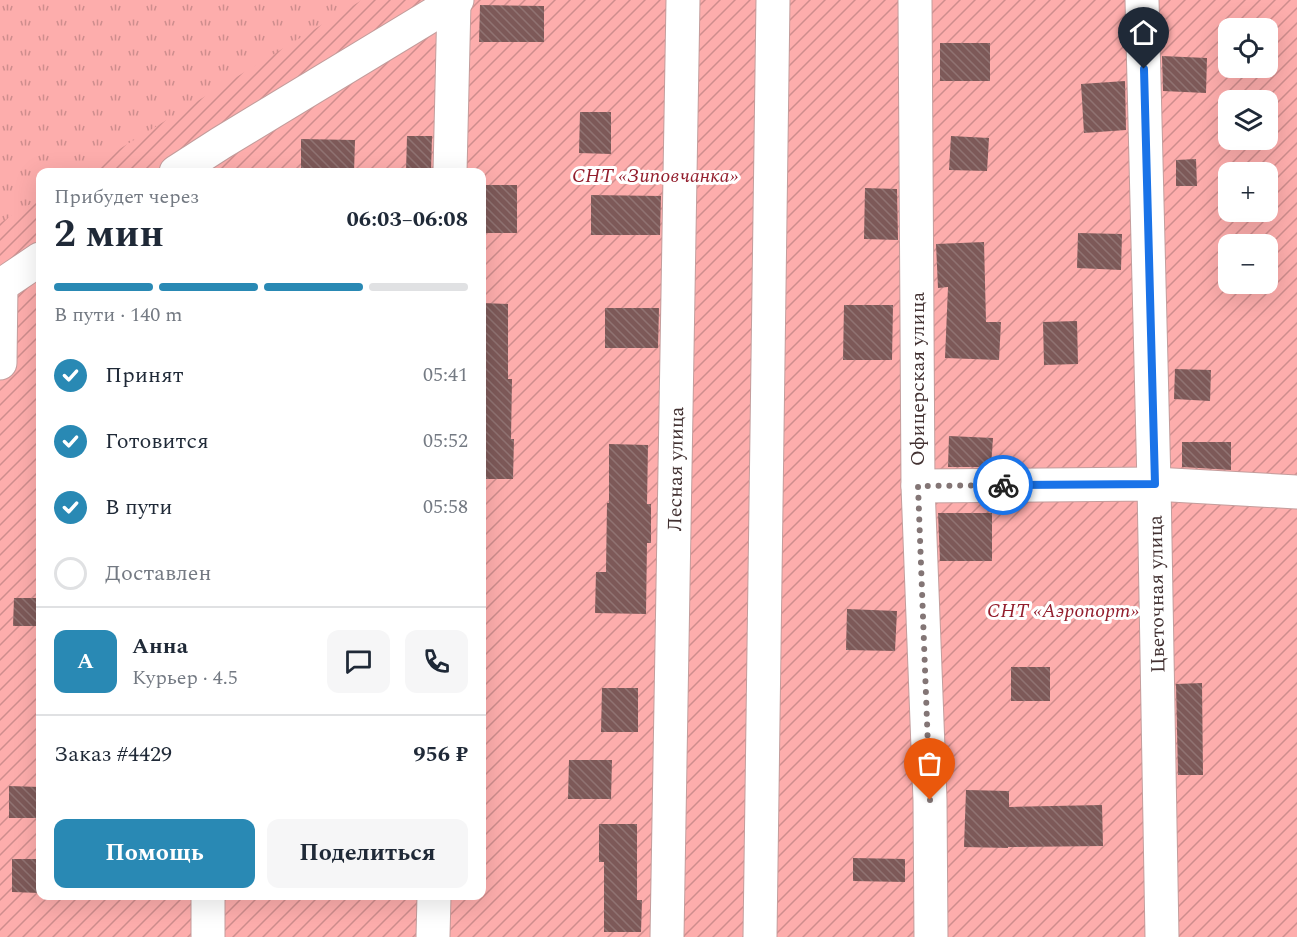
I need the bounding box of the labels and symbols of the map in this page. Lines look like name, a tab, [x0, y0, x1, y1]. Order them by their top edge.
pin	[1118, 7, 1169, 69]
park label: СНТ «Зиповчанка»	[572, 161, 739, 191]
street label: Офицерская улица	[903, 292, 933, 466]
street label: Лесная улица	[660, 406, 692, 532]
courier	[973, 455, 1033, 515]
street label: Цветочная улица	[1141, 514, 1173, 673]
park label: СНТ «Аэропорт»	[987, 596, 1140, 626]
pin	[904, 738, 955, 800]

